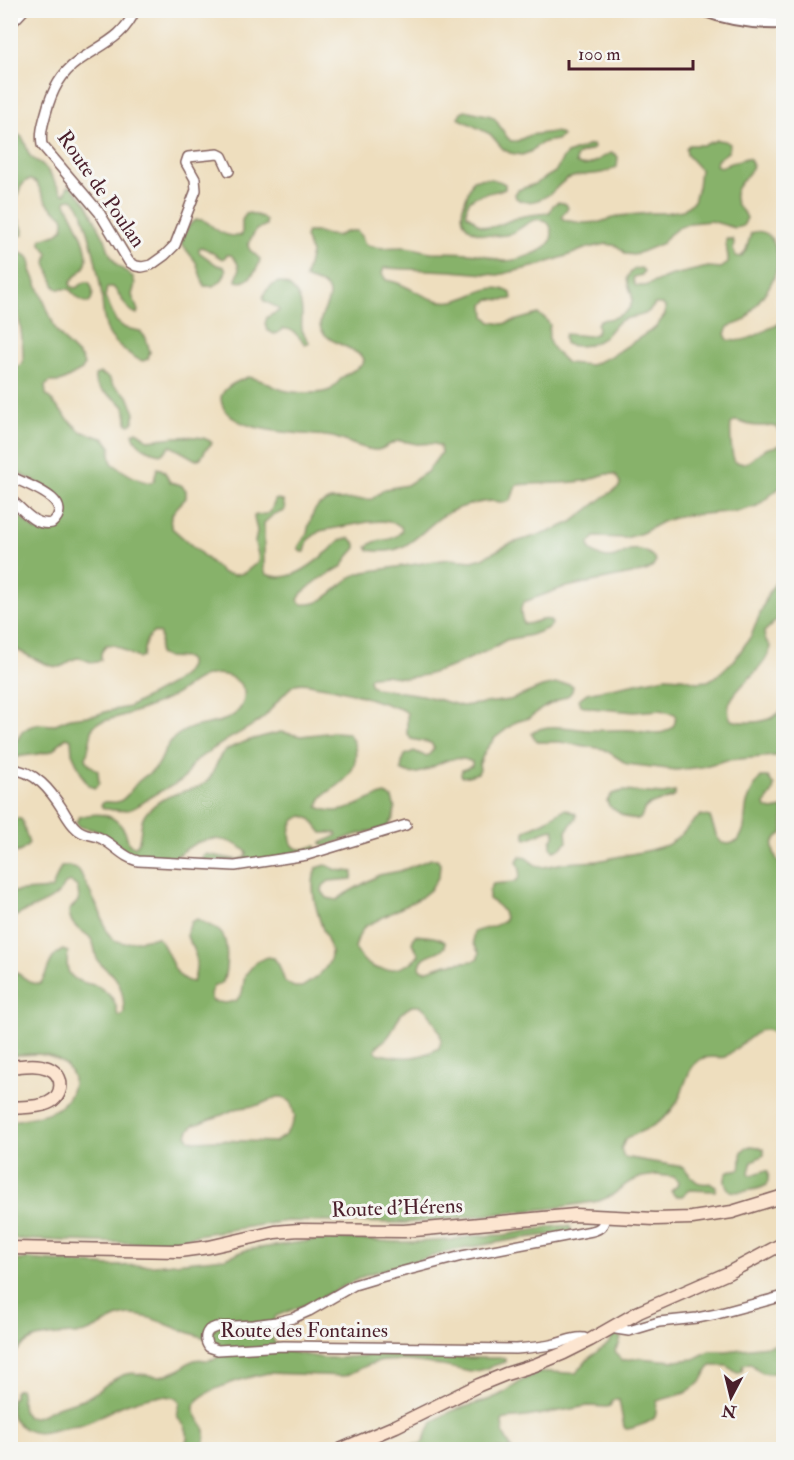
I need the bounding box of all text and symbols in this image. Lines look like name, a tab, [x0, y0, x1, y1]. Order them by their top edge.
scale bar	[569, 33, 694, 71]
text: 100 m	[578, 43, 621, 66]
street label: Route de Poulan	[51, 125, 151, 253]
street label: Route d'Hérens	[331, 1192, 463, 1224]
street label: Route des Fontaines	[220, 1317, 388, 1344]
north arrow	[701, 1367, 761, 1427]
text: N	[720, 1400, 739, 1422]

